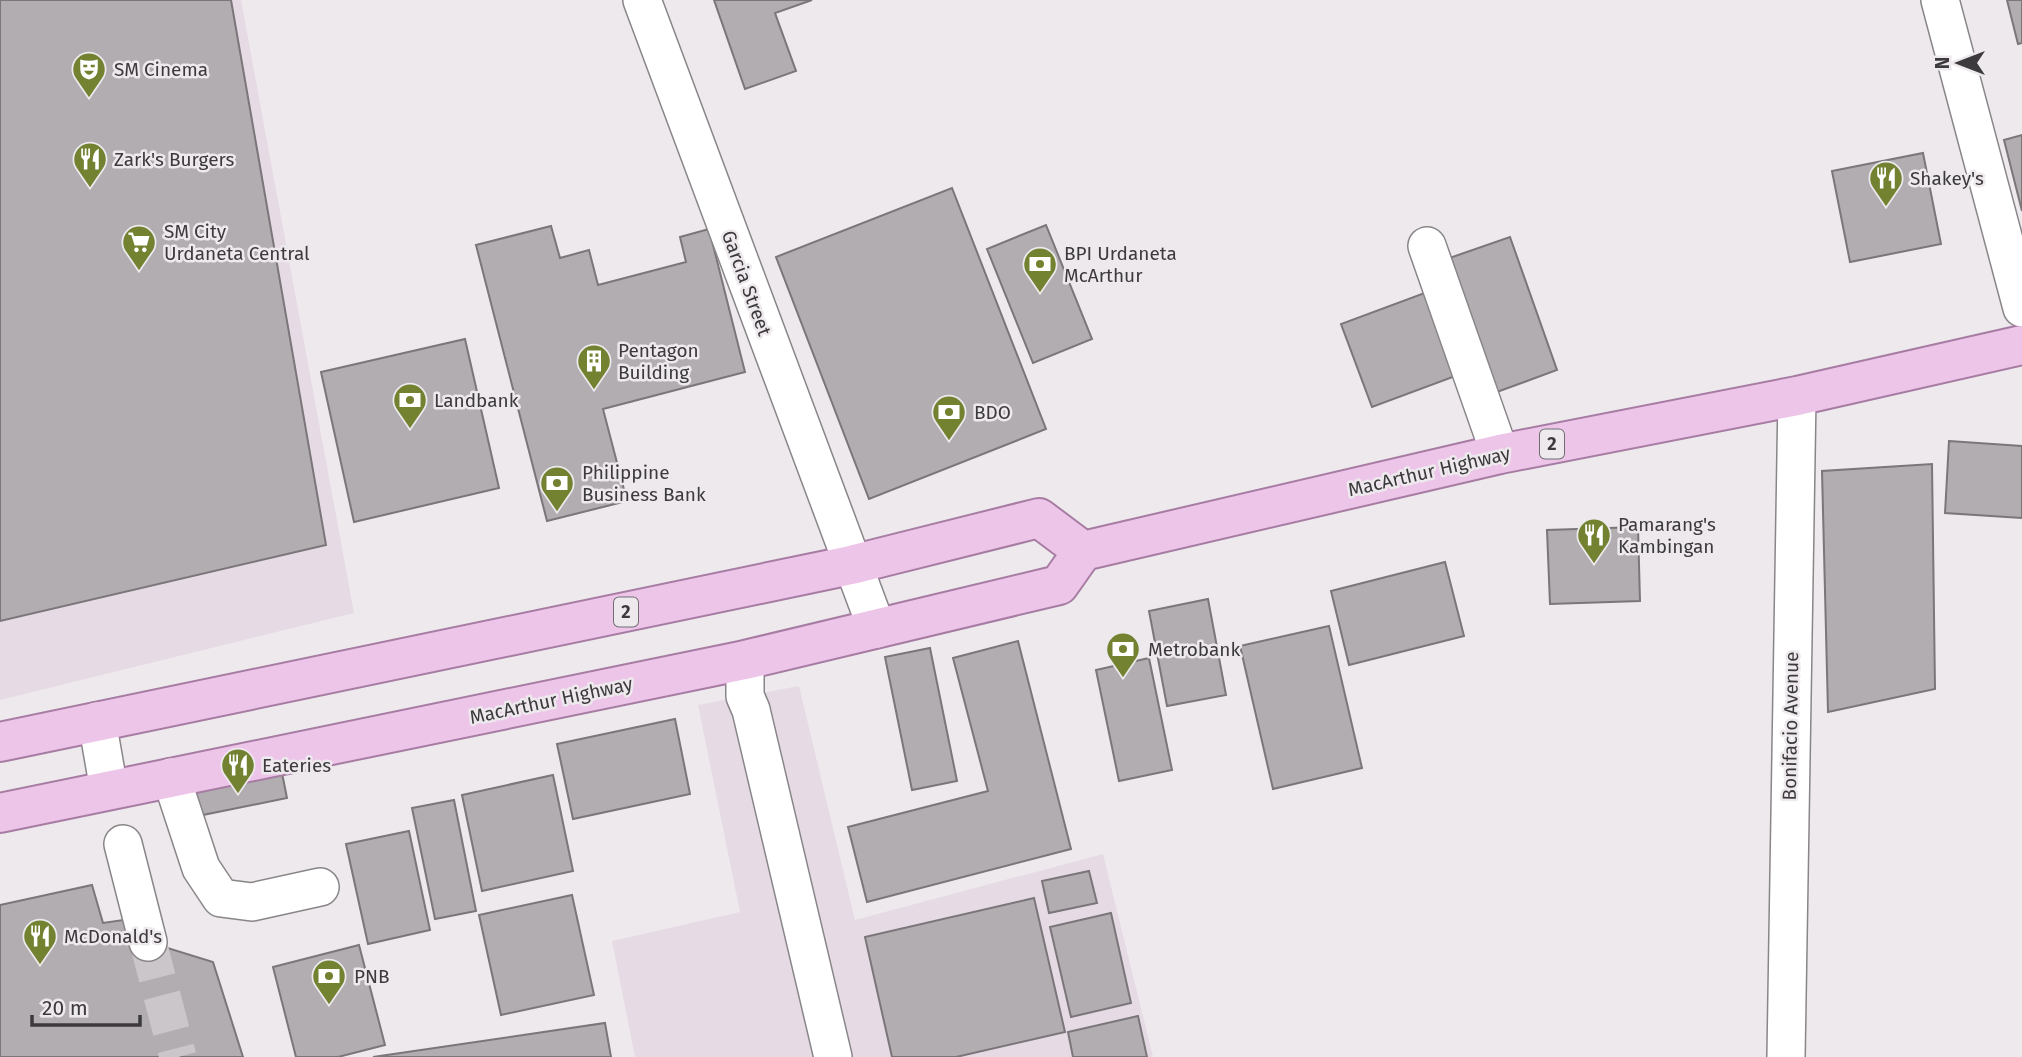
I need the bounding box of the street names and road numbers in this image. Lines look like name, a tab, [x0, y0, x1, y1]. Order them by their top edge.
street label: Garcia Street	[717, 227, 776, 339]
road number: 2	[1540, 430, 1564, 458]
street label: MacArthur Highway	[1346, 441, 1513, 501]
road number: 2	[614, 598, 638, 626]
street label: Bonifacio Avenue	[1778, 651, 1803, 801]
street label: MacArthur Highway	[468, 672, 635, 729]

